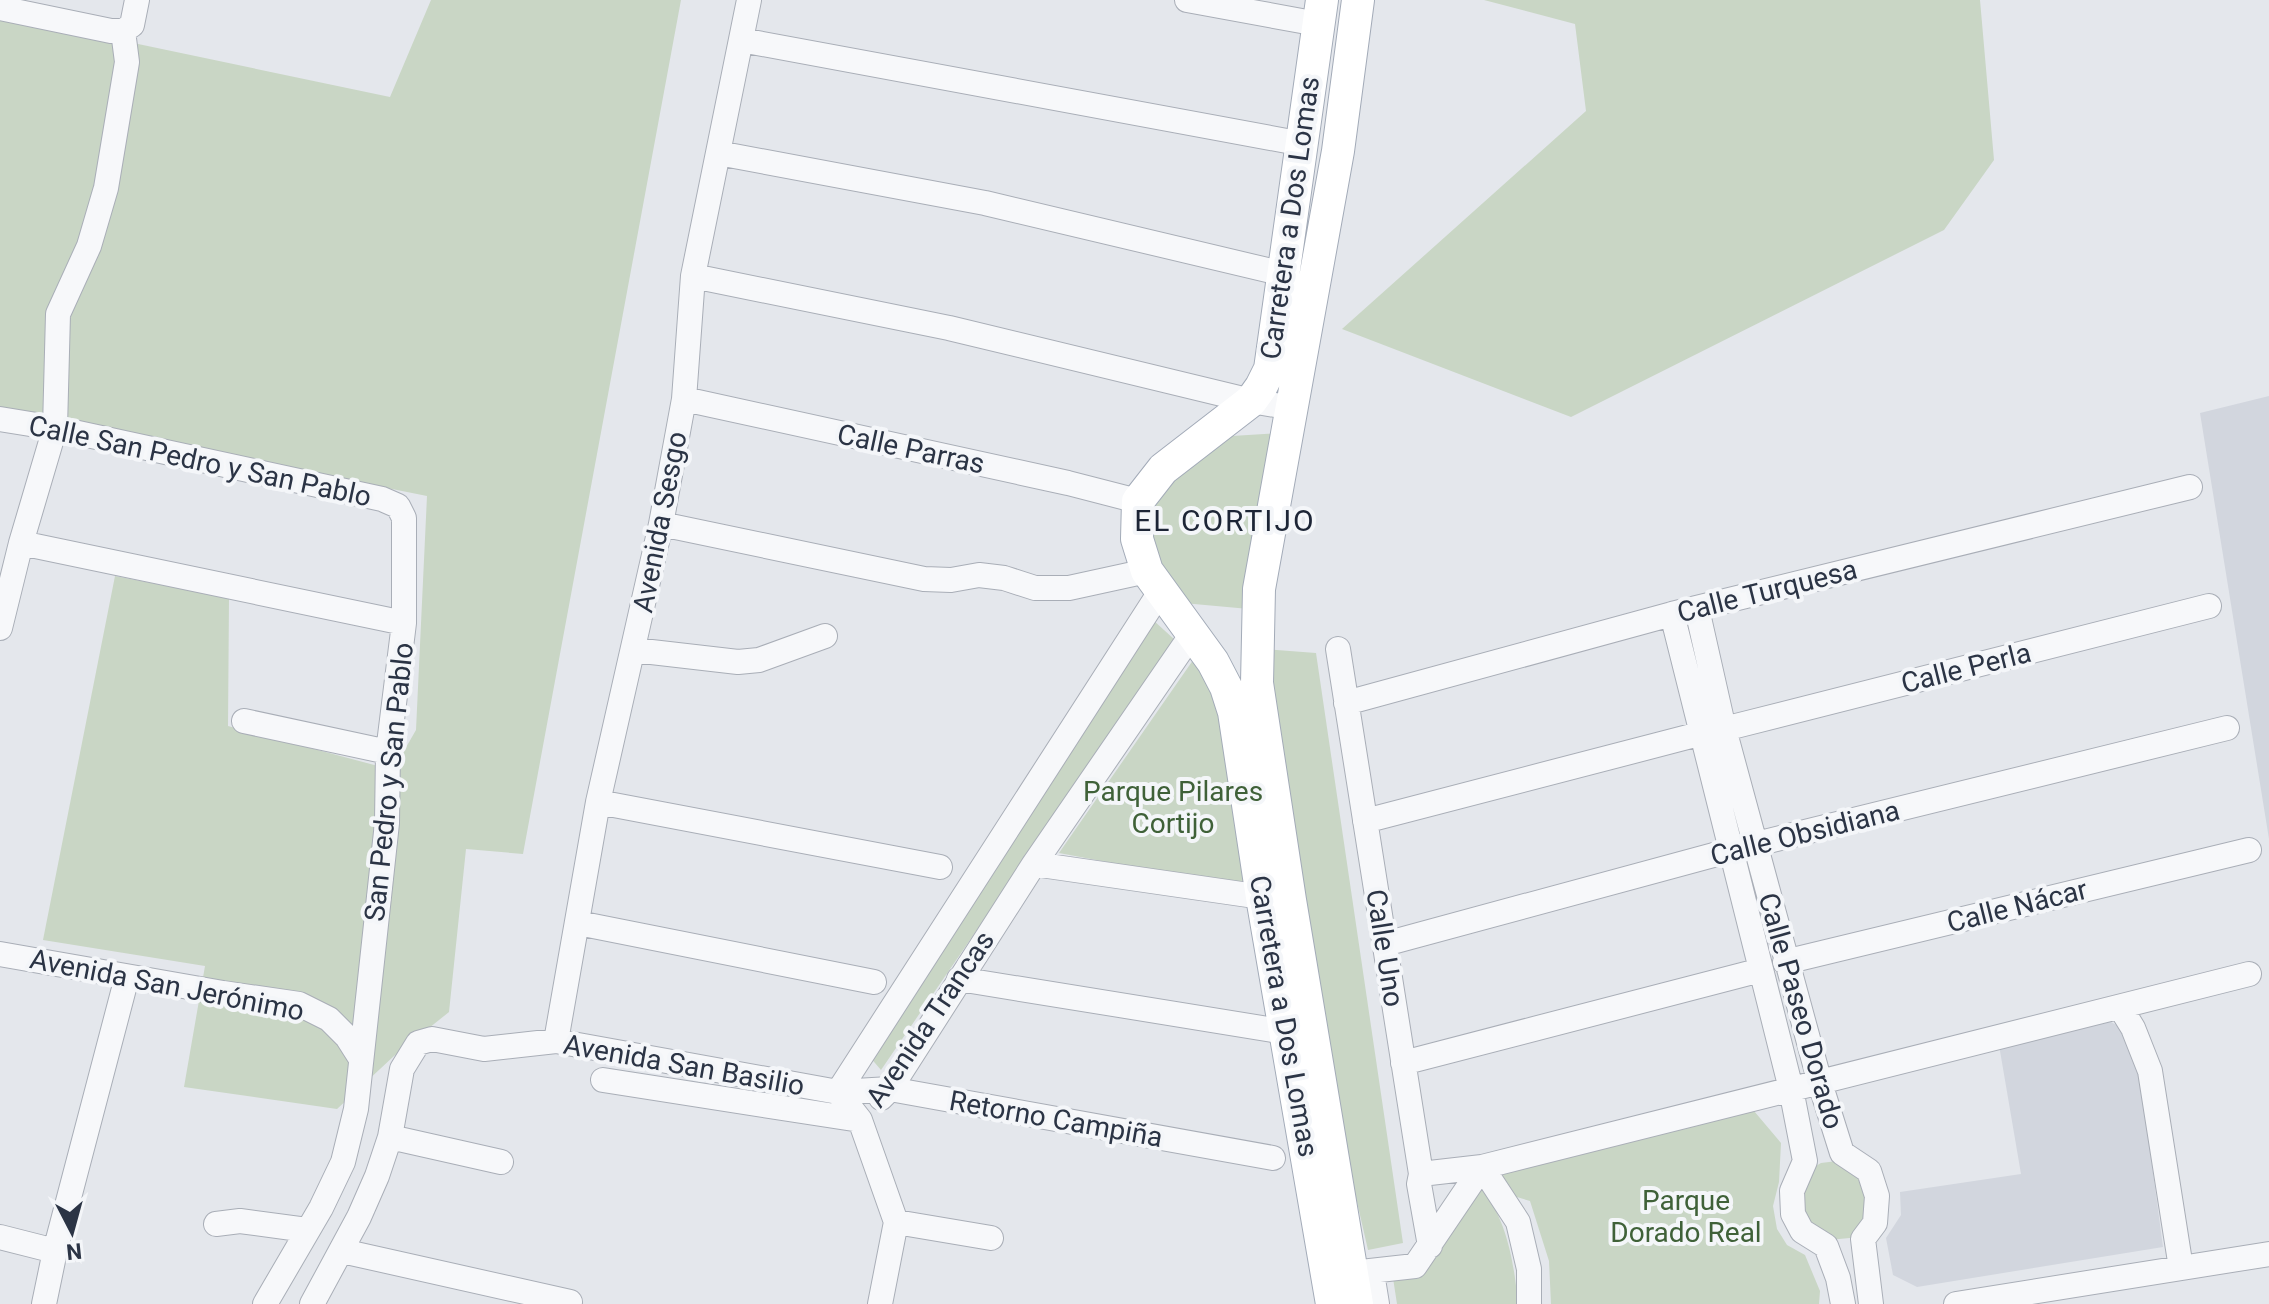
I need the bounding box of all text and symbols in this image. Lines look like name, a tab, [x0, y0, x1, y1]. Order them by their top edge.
street label: Carretera a Dos Lomas	[1254, 74, 1326, 362]
street label: Calle San Pedro y San Pablo	[26, 409, 374, 513]
street label: Calle Parras	[834, 417, 988, 481]
street label: Avenida Sesgo	[626, 429, 694, 615]
district label: EL CORTIJO	[1134, 503, 1316, 538]
street label: Calle Turquesa	[1674, 553, 1860, 629]
street label: Calle Perla	[1898, 636, 2034, 700]
street label: San Pedro y San Pablo	[358, 641, 420, 923]
park label: Parque Pilares Cortijo	[1083, 775, 1263, 840]
street label: Calle Obsidiana	[1707, 794, 1903, 872]
street label: Carretera a Dos Lomas	[1243, 873, 1325, 1159]
street label: Calle Nácar	[1943, 873, 2091, 939]
street label: Calle Uno	[1359, 887, 1411, 1009]
street label: Calle Paseo Dorado	[1751, 889, 1851, 1133]
street label: Avenida Trancas	[859, 925, 1001, 1113]
street label: Avenida San Jerónimo	[27, 942, 307, 1028]
street label: Avenida San Basilio	[561, 1028, 807, 1102]
street label: Retorno Campiña	[947, 1084, 1165, 1154]
park label: Parque Dorado Real	[1610, 1184, 1762, 1249]
north arrow	[32, 1192, 112, 1272]
text: N	[65, 1238, 83, 1265]

